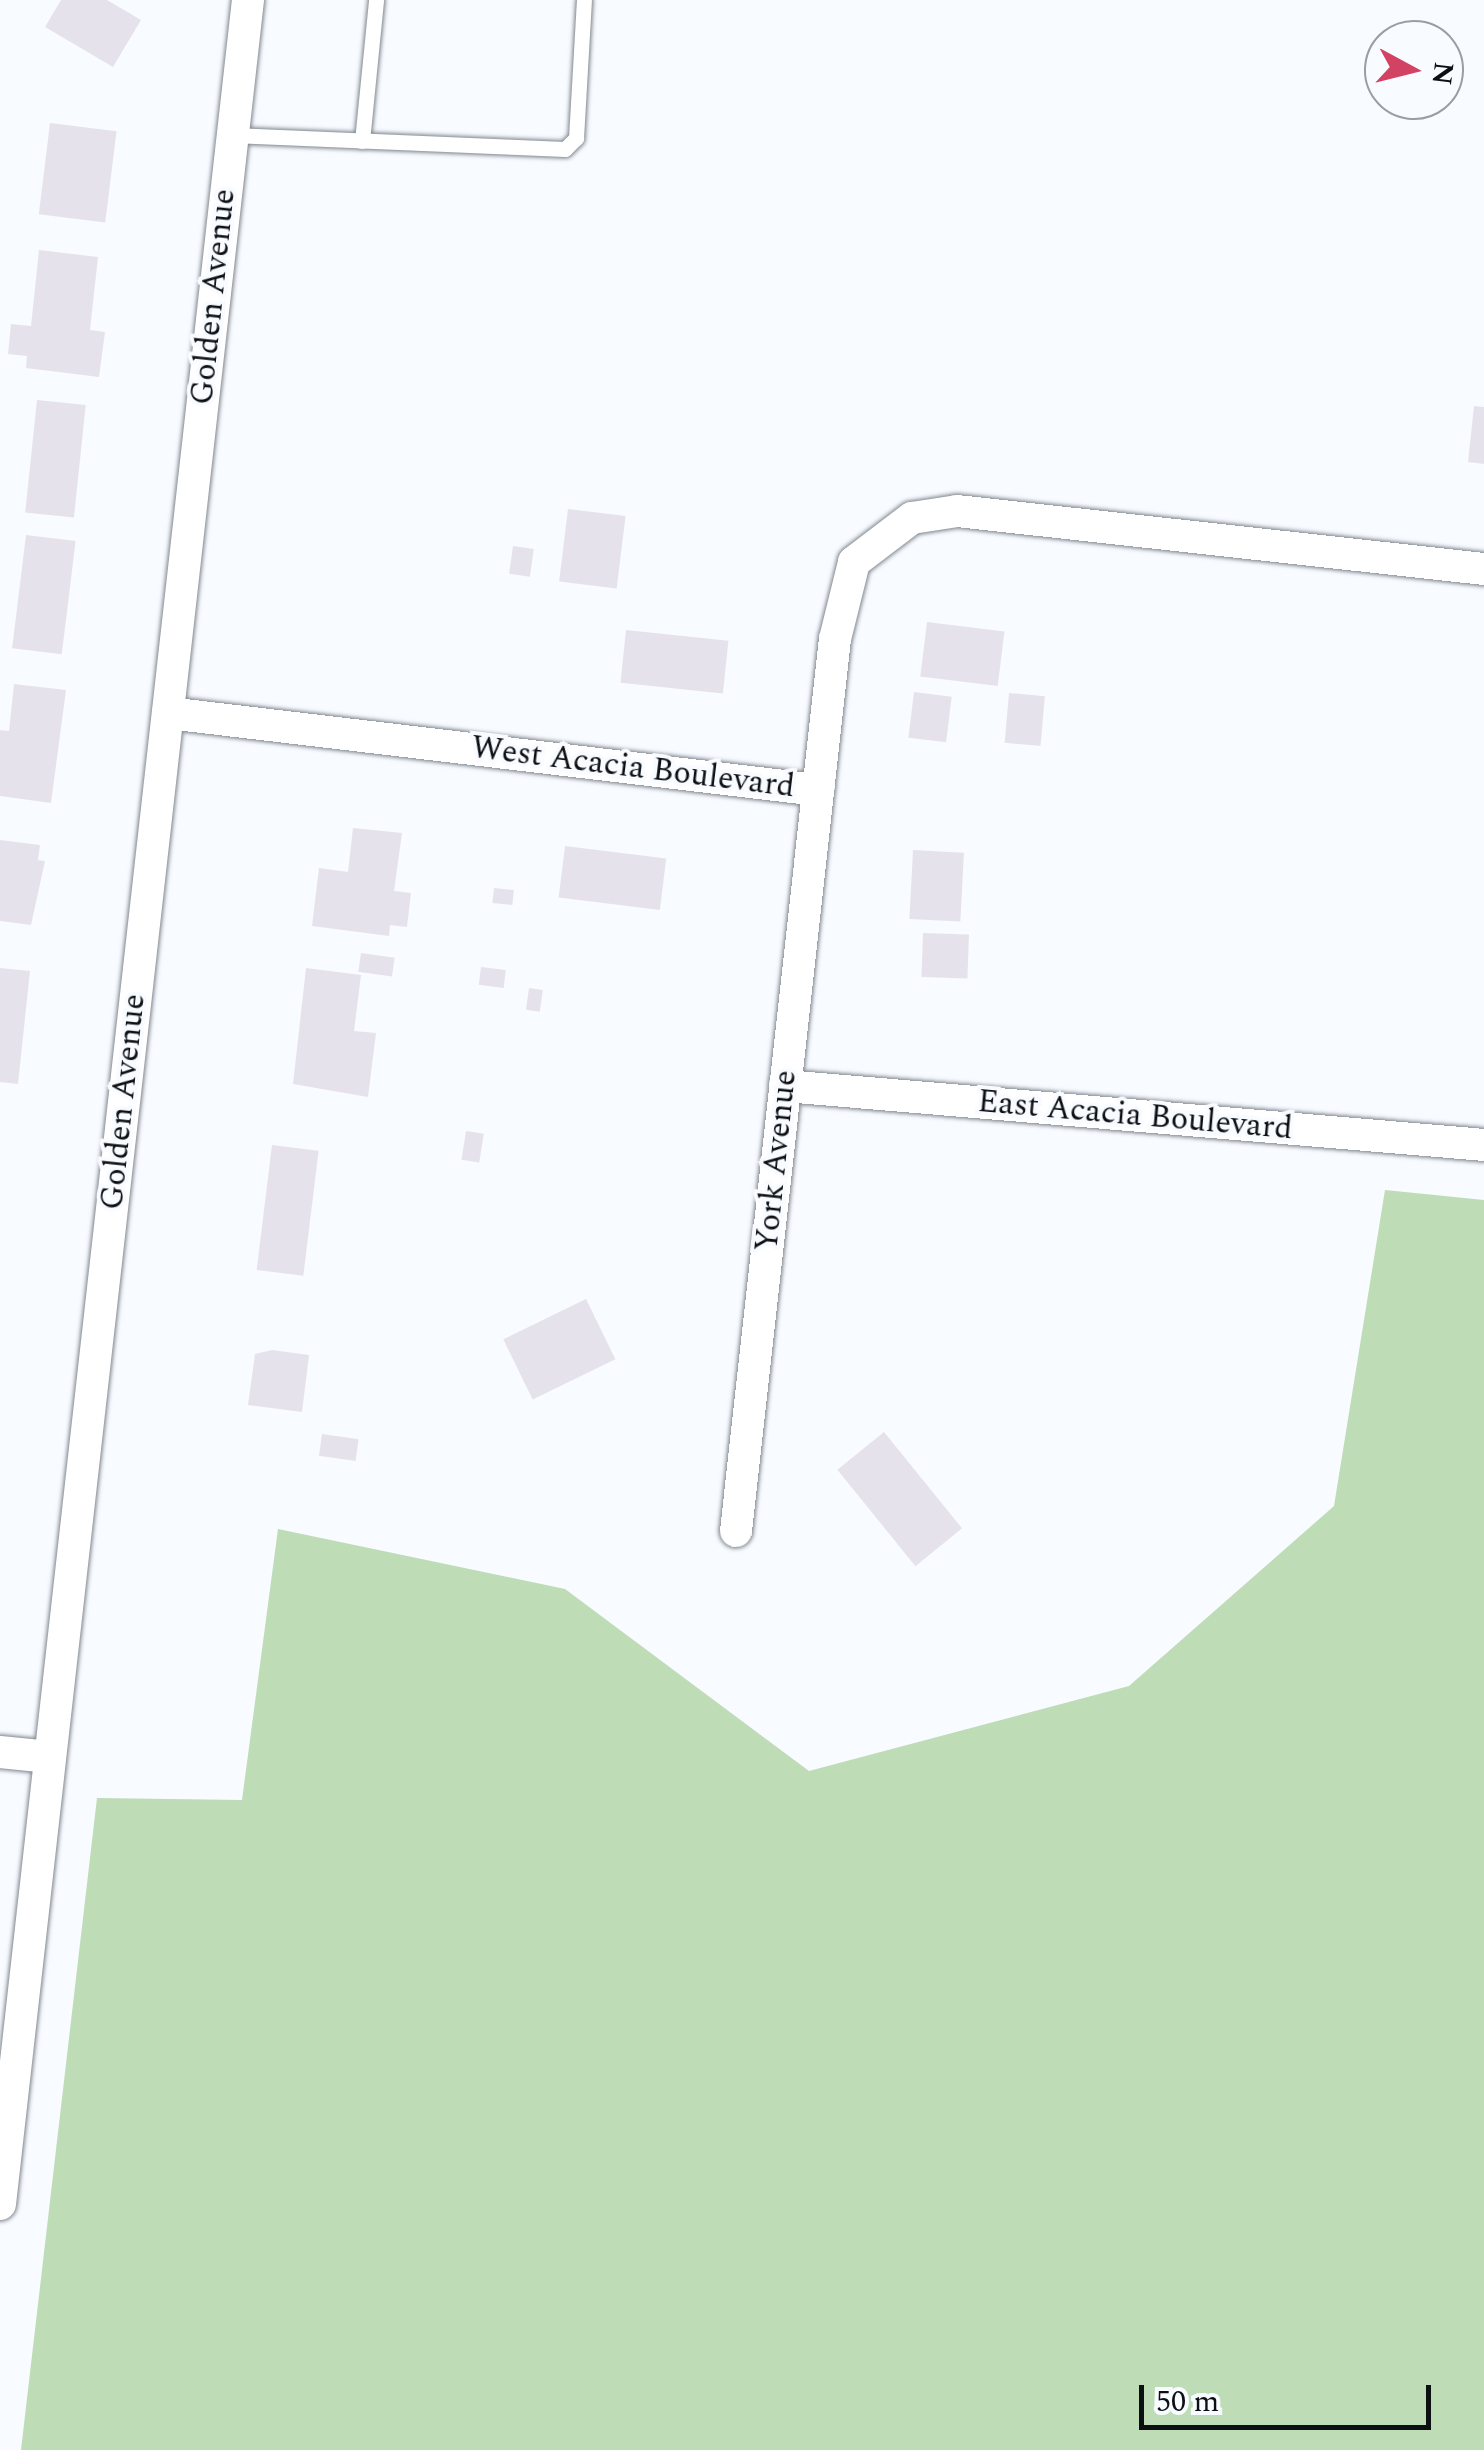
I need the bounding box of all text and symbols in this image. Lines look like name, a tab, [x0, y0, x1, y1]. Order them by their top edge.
north arrow	[1364, 20, 1464, 120]
text: N	[1420, 60, 1465, 87]
street label: Golden Avenue	[184, 187, 244, 407]
street label: West Acacia Boulevard	[469, 729, 797, 807]
street label: Golden Avenue	[94, 992, 154, 1212]
street label: York Avenue	[748, 1068, 806, 1254]
street label: East Acacia Boulevard	[976, 1083, 1294, 1149]
scale bar	[1144, 2365, 1436, 2427]
text: 50 m	[1156, 2379, 1219, 2425]

